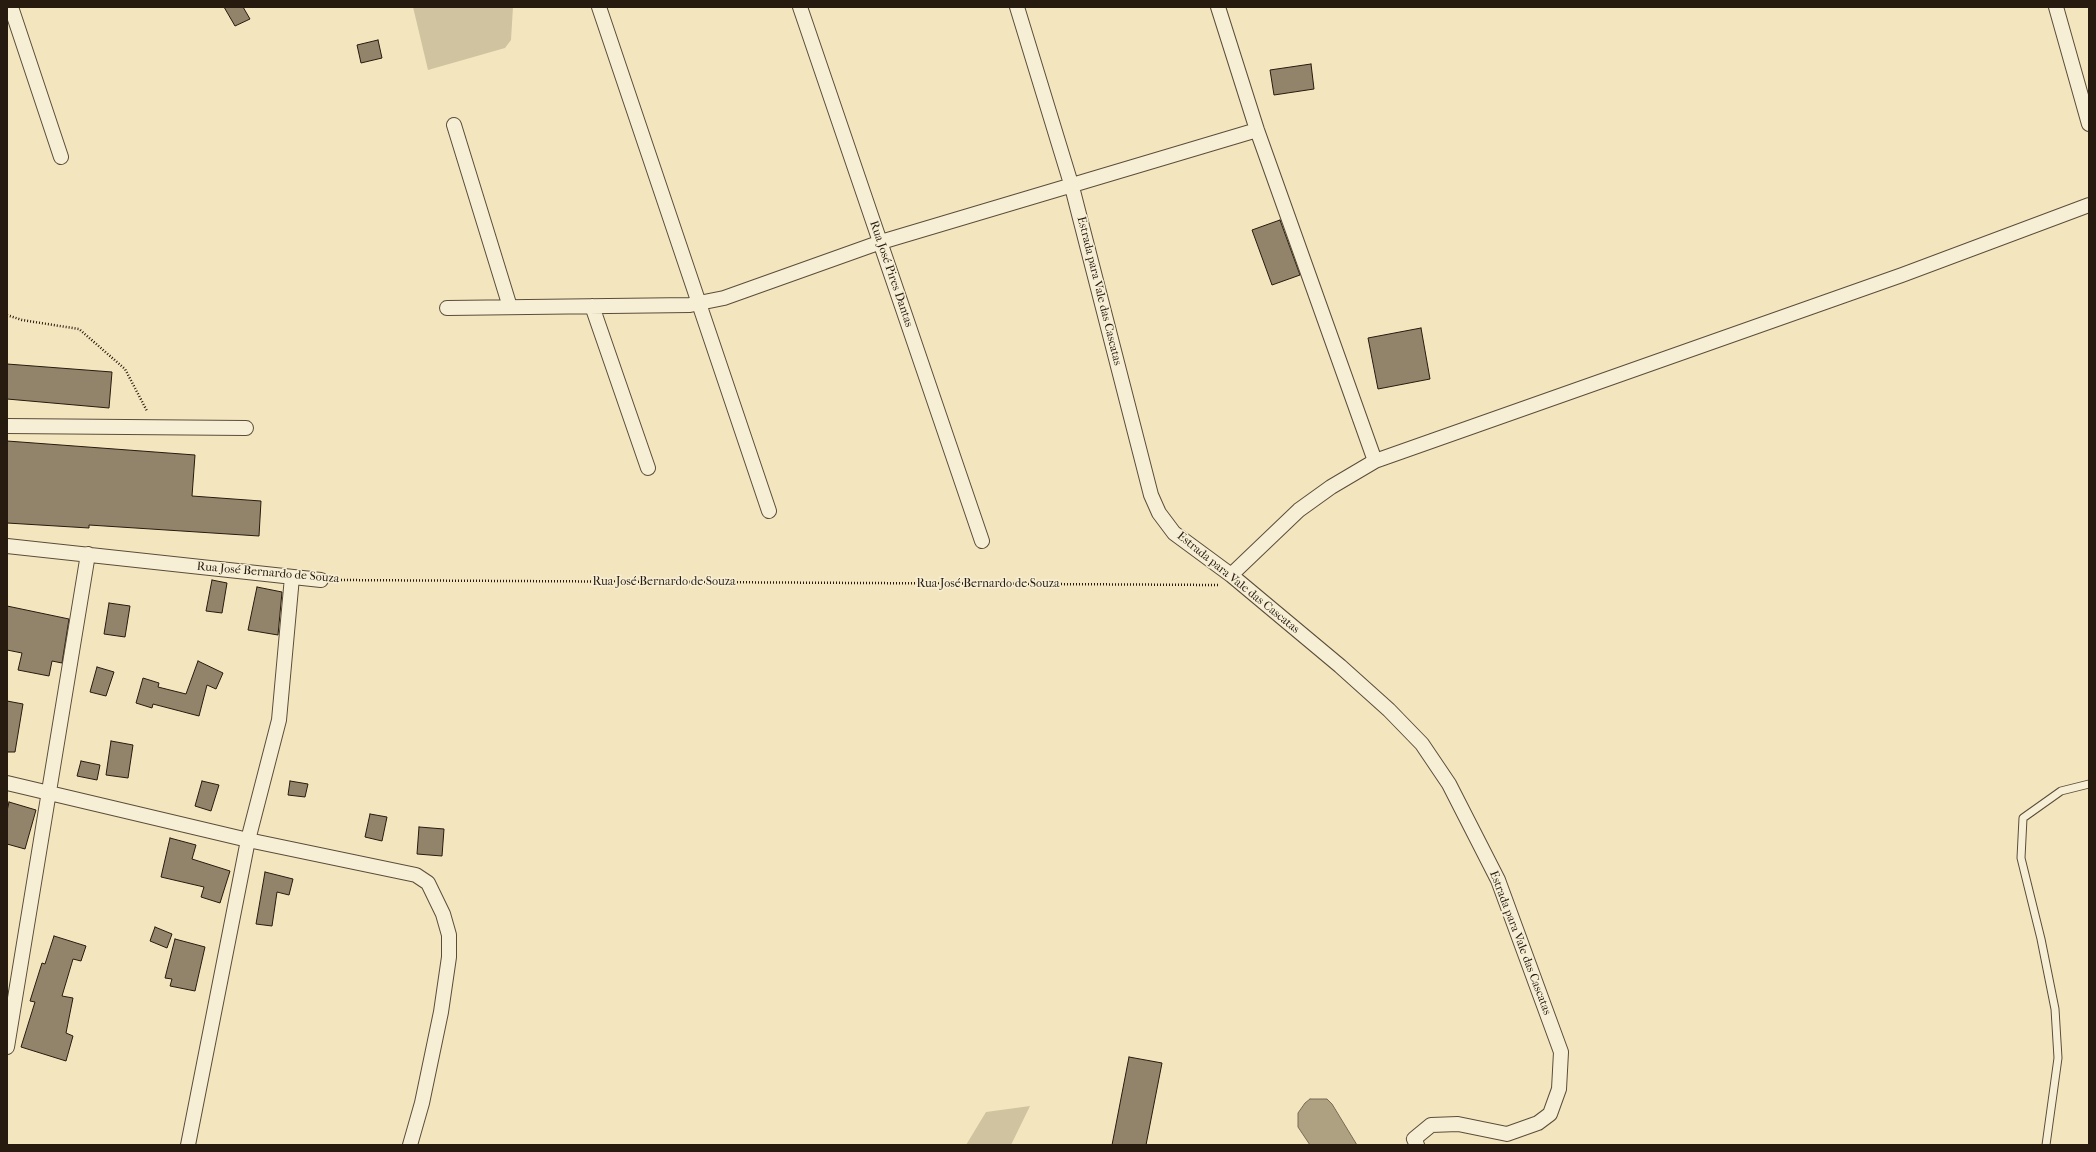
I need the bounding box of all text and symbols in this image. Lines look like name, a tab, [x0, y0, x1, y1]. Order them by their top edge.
street label: Estrada para Vale das Cascatas	[1073, 215, 1125, 367]
street label: Rua José Pires Dantas	[866, 219, 916, 329]
street label: Estrada para Vale das Cascatas	[1174, 529, 1302, 637]
street label: Rua José Bernardo de Souza	[196, 560, 340, 586]
street label: Rua José Bernardo de Souza	[592, 575, 736, 589]
street label: Rua José Bernardo de Souza	[916, 577, 1060, 591]
street label: Estrada para Vale das Cascatas	[1486, 869, 1554, 1017]

